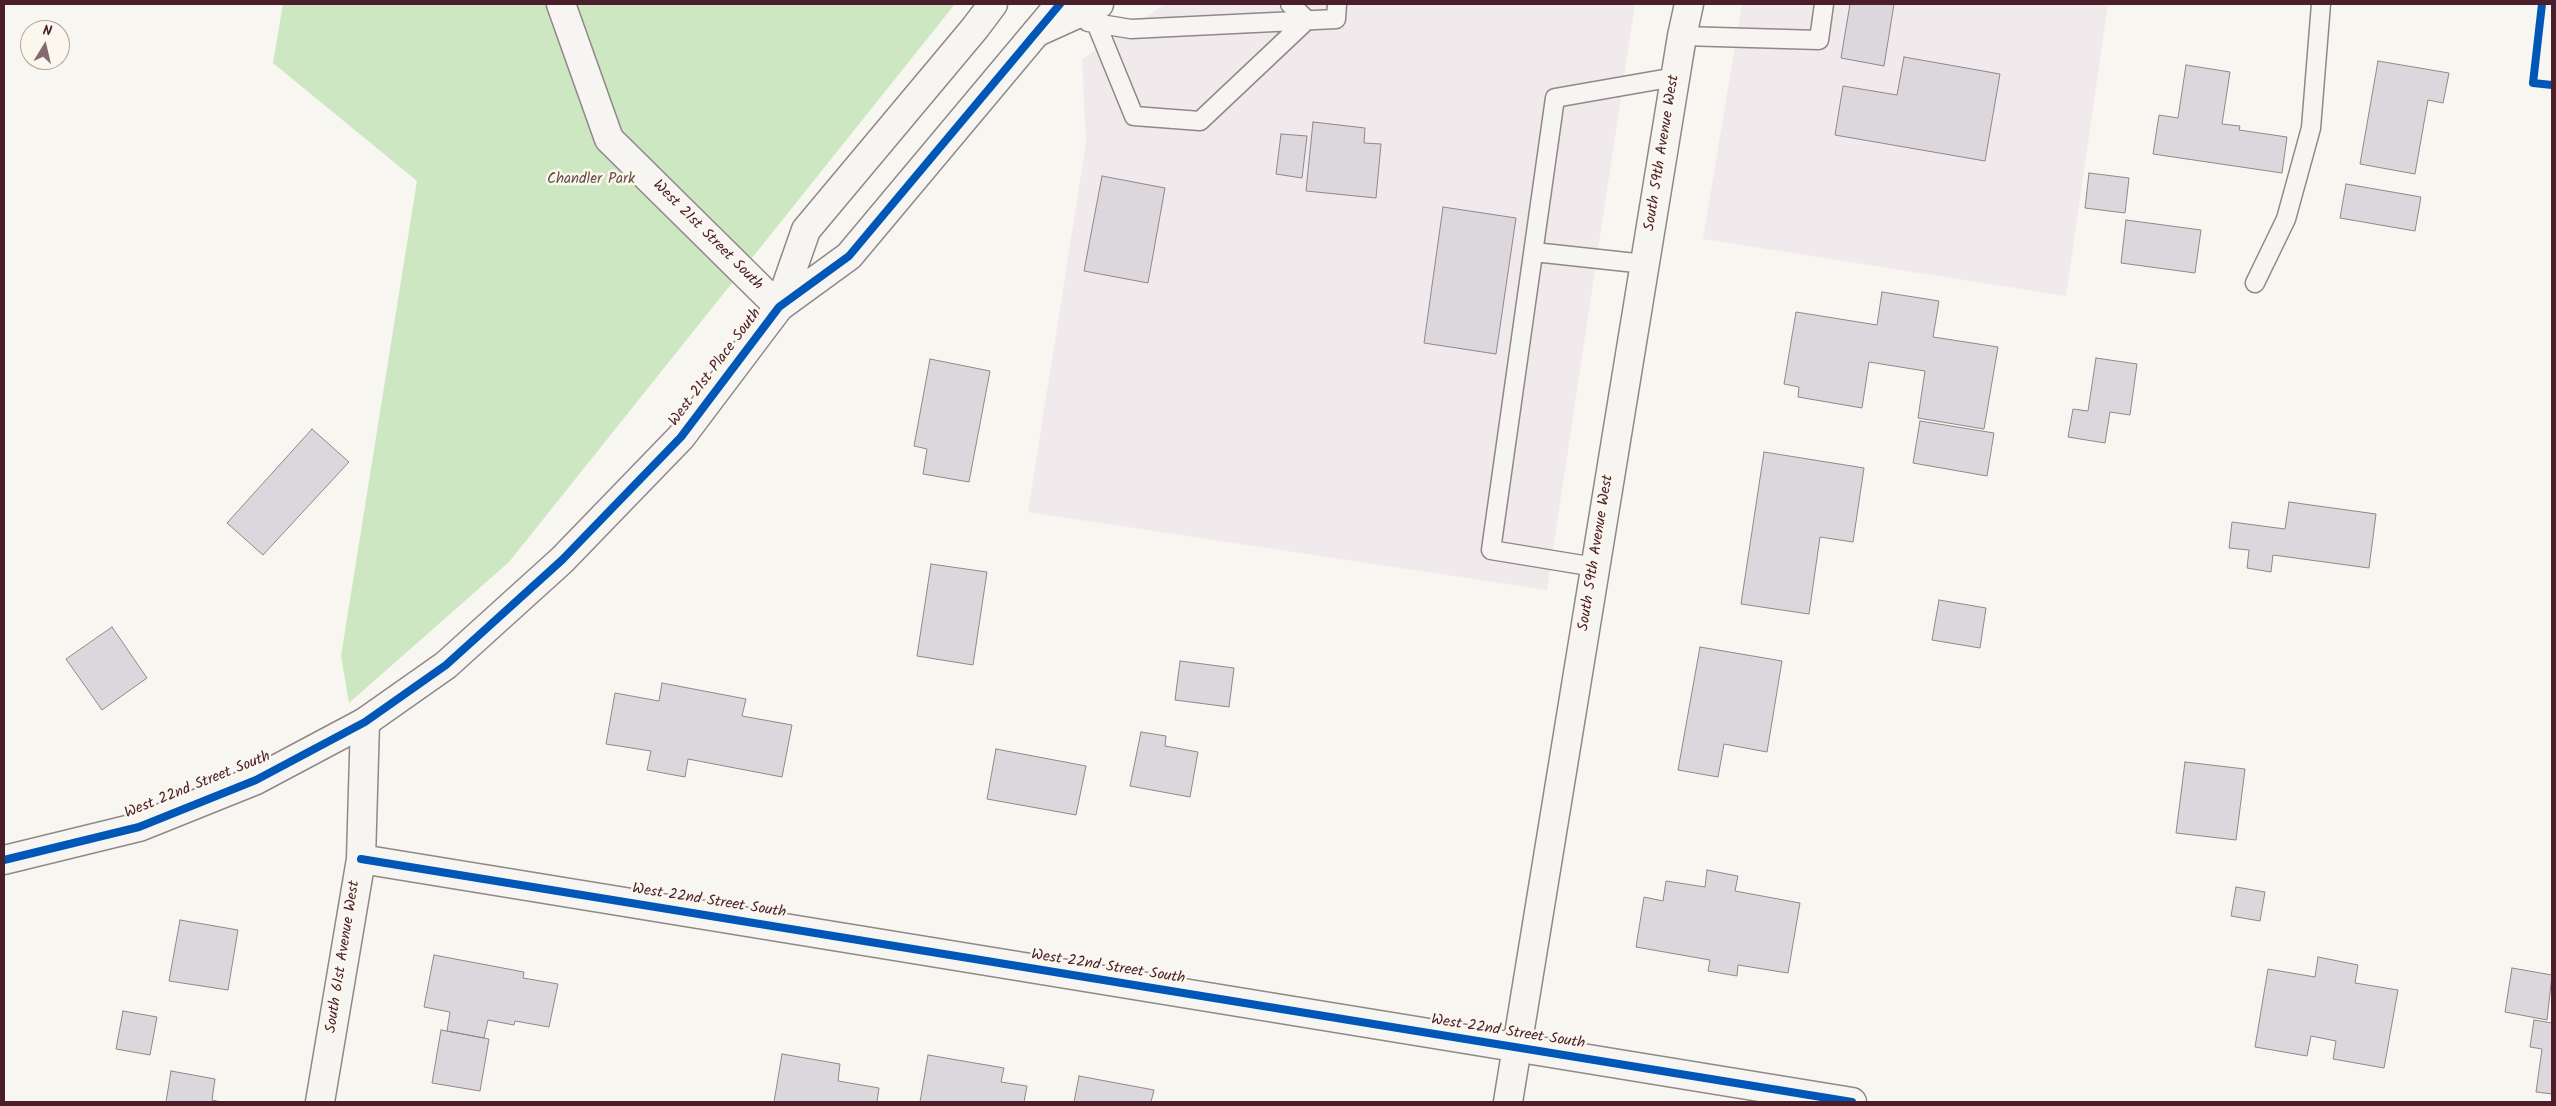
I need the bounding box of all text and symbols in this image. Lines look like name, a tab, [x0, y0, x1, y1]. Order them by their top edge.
north arrow	[20, 20, 70, 70]
text: N	[41, 20, 53, 43]
street label: South 59th Avenue West	[1642, 74, 1684, 232]
park label: Chandler Park	[547, 171, 635, 189]
street label: West 21st Street South	[648, 177, 766, 295]
street label: West 21st Place South	[666, 306, 766, 430]
street label: South 59th Avenue West	[1576, 474, 1618, 632]
street label: West 22nd Street South	[123, 749, 273, 823]
street label: South 61st Avenue West	[323, 880, 365, 1034]
street label: West 22nd Street South	[631, 881, 787, 923]
street label: West 22nd Street South	[1030, 947, 1186, 989]
street label: West 22nd Street South	[1430, 1012, 1586, 1054]

